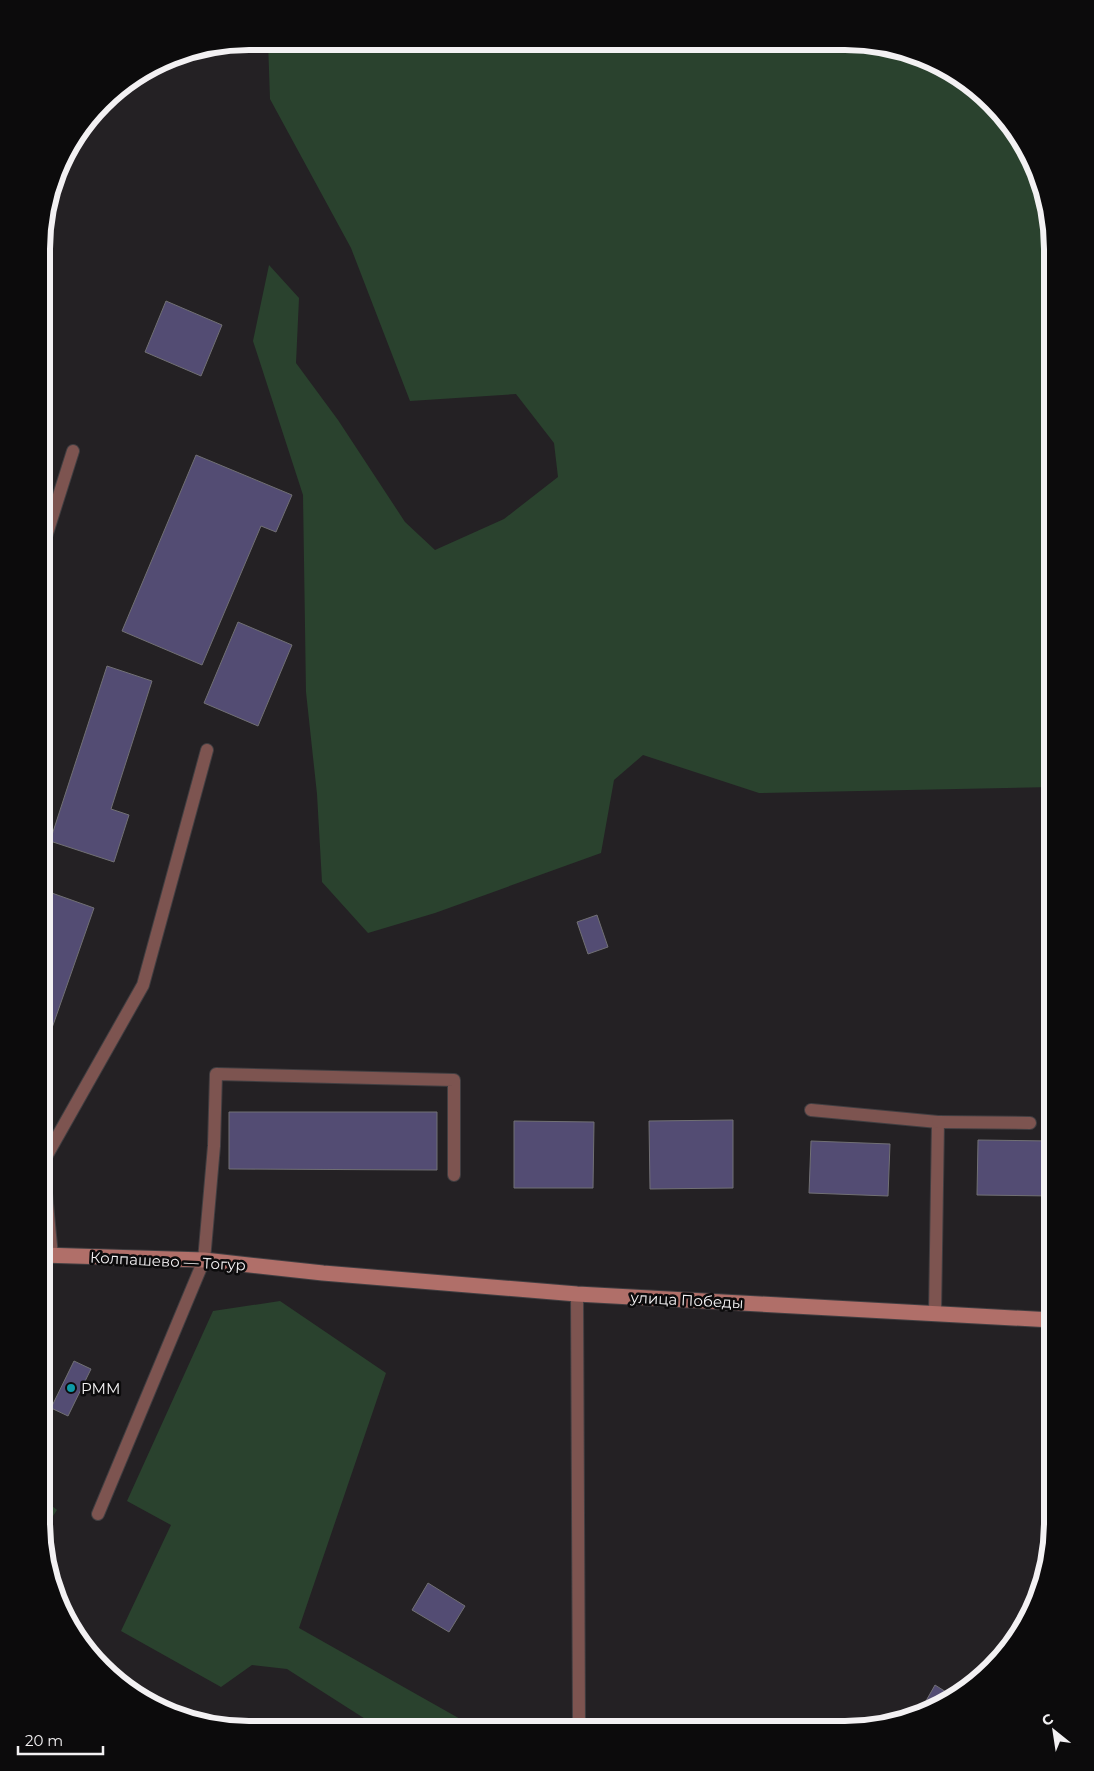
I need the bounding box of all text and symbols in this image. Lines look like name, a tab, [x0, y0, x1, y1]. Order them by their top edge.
street label: Колпашево — Тогур	[90, 1247, 246, 1275]
street label: улица Победы	[629, 1287, 744, 1312]
place label: РММ	[81, 1379, 120, 1398]
marker: РММ	[65, 1382, 77, 1394]
north arrow	[1029, 1706, 1079, 1756]
text: С	[1039, 1709, 1056, 1730]
scale bar	[18, 1724, 102, 1756]
text: 20 m	[25, 1731, 63, 1750]

